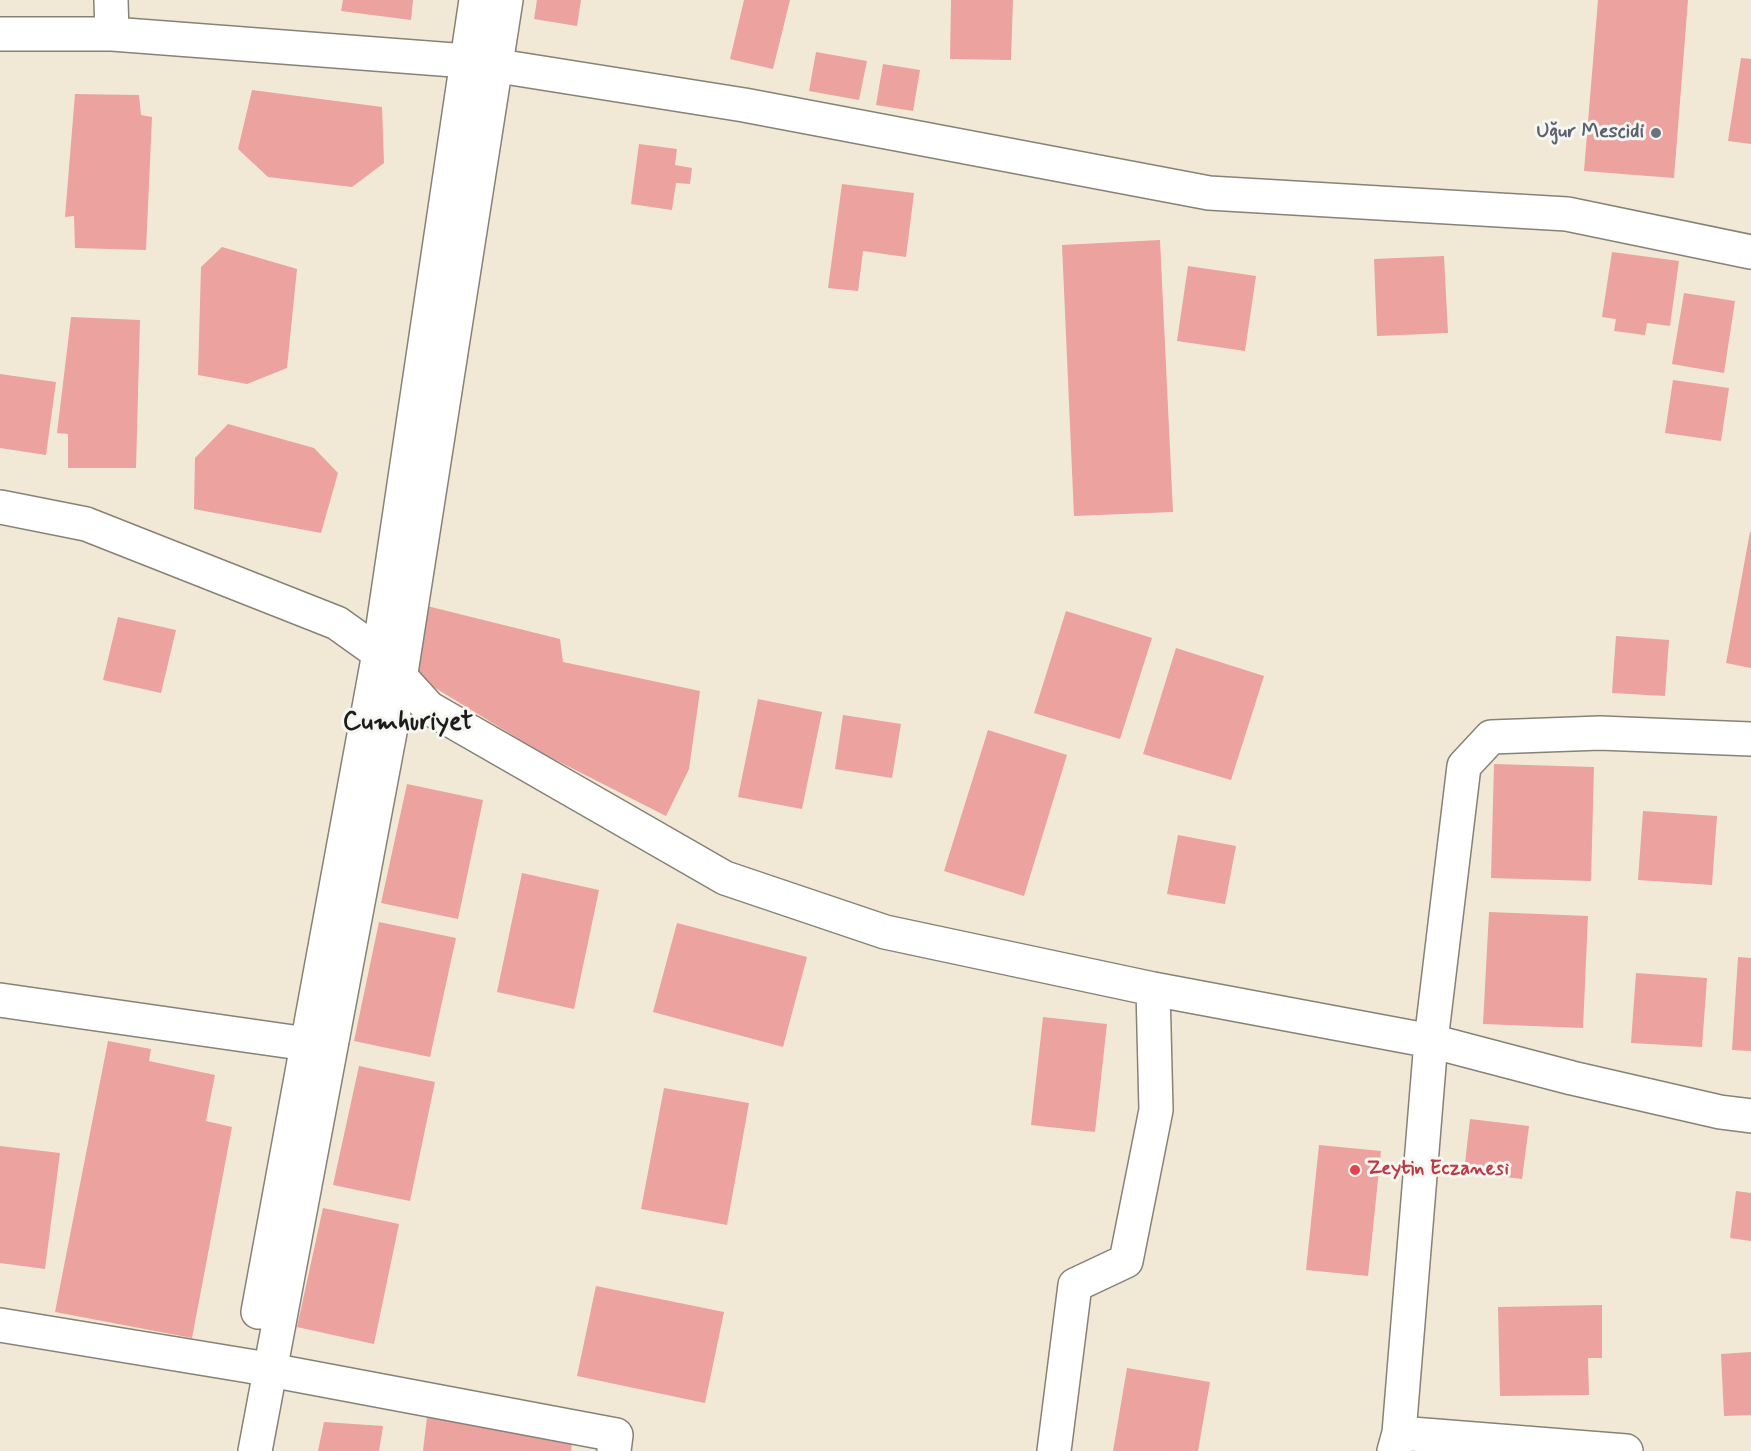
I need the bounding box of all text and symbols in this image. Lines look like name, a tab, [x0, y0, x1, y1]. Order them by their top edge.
place label: Uğur Mescidi	[1536, 121, 1644, 145]
marker: Uğur Mescidi	[1649, 126, 1663, 140]
district label: Cumhuriyet	[343, 708, 473, 740]
place label: Zeytin Eczanesi	[1367, 1158, 1509, 1182]
marker: Zeytin Eczanesi	[1348, 1163, 1362, 1177]

